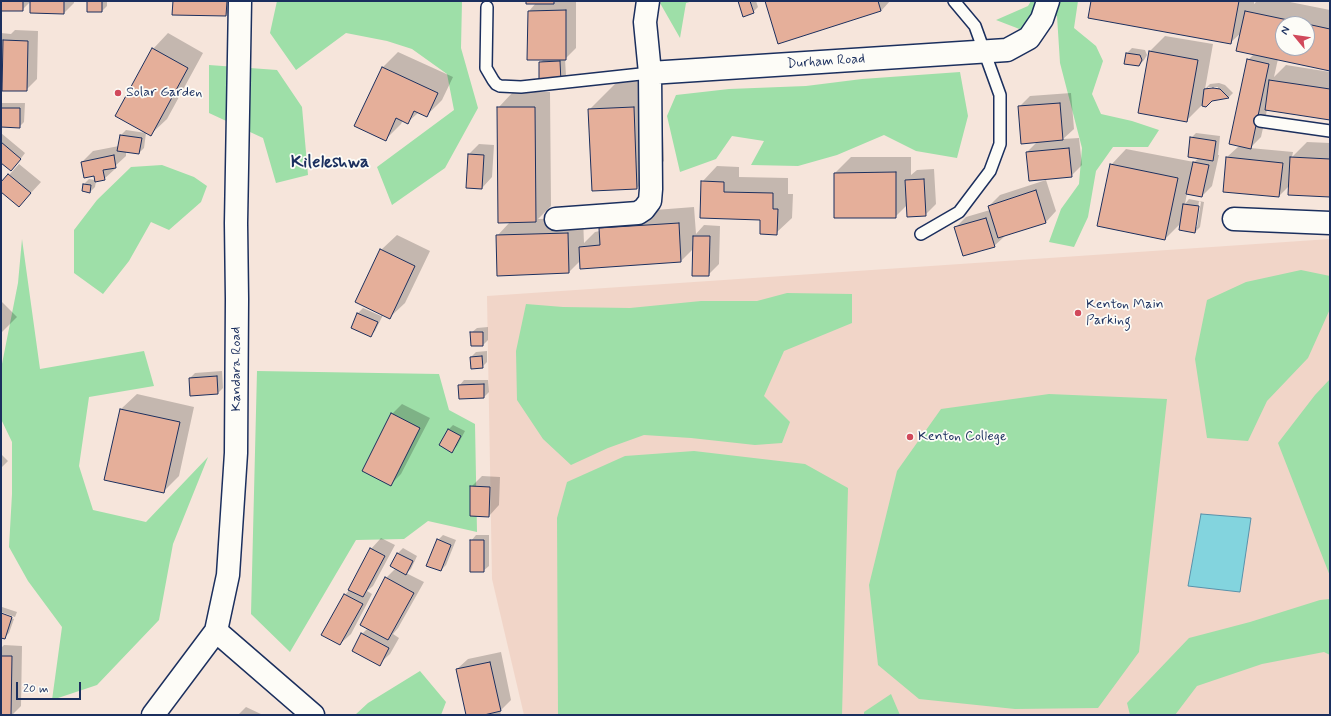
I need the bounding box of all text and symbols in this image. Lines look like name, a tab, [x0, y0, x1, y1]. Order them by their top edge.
north arrow	[1275, 16, 1315, 56]
text: N	[1277, 24, 1293, 37]
street label: Durham Road	[786, 51, 866, 73]
place label: Solar Garden	[126, 85, 202, 101]
marker: Solar Garden	[113, 88, 123, 98]
district label: Kileleshwa	[291, 152, 369, 174]
place label: Kenton Main Parking	[1086, 297, 1164, 330]
marker: Kenton Main Parking	[1073, 308, 1083, 318]
street label: Kandara Road	[229, 327, 245, 411]
place label: Kenton College	[918, 429, 1006, 445]
marker: Kenton College	[905, 432, 915, 442]
scale bar	[18, 674, 83, 700]
text: 20 m	[23, 681, 49, 697]

